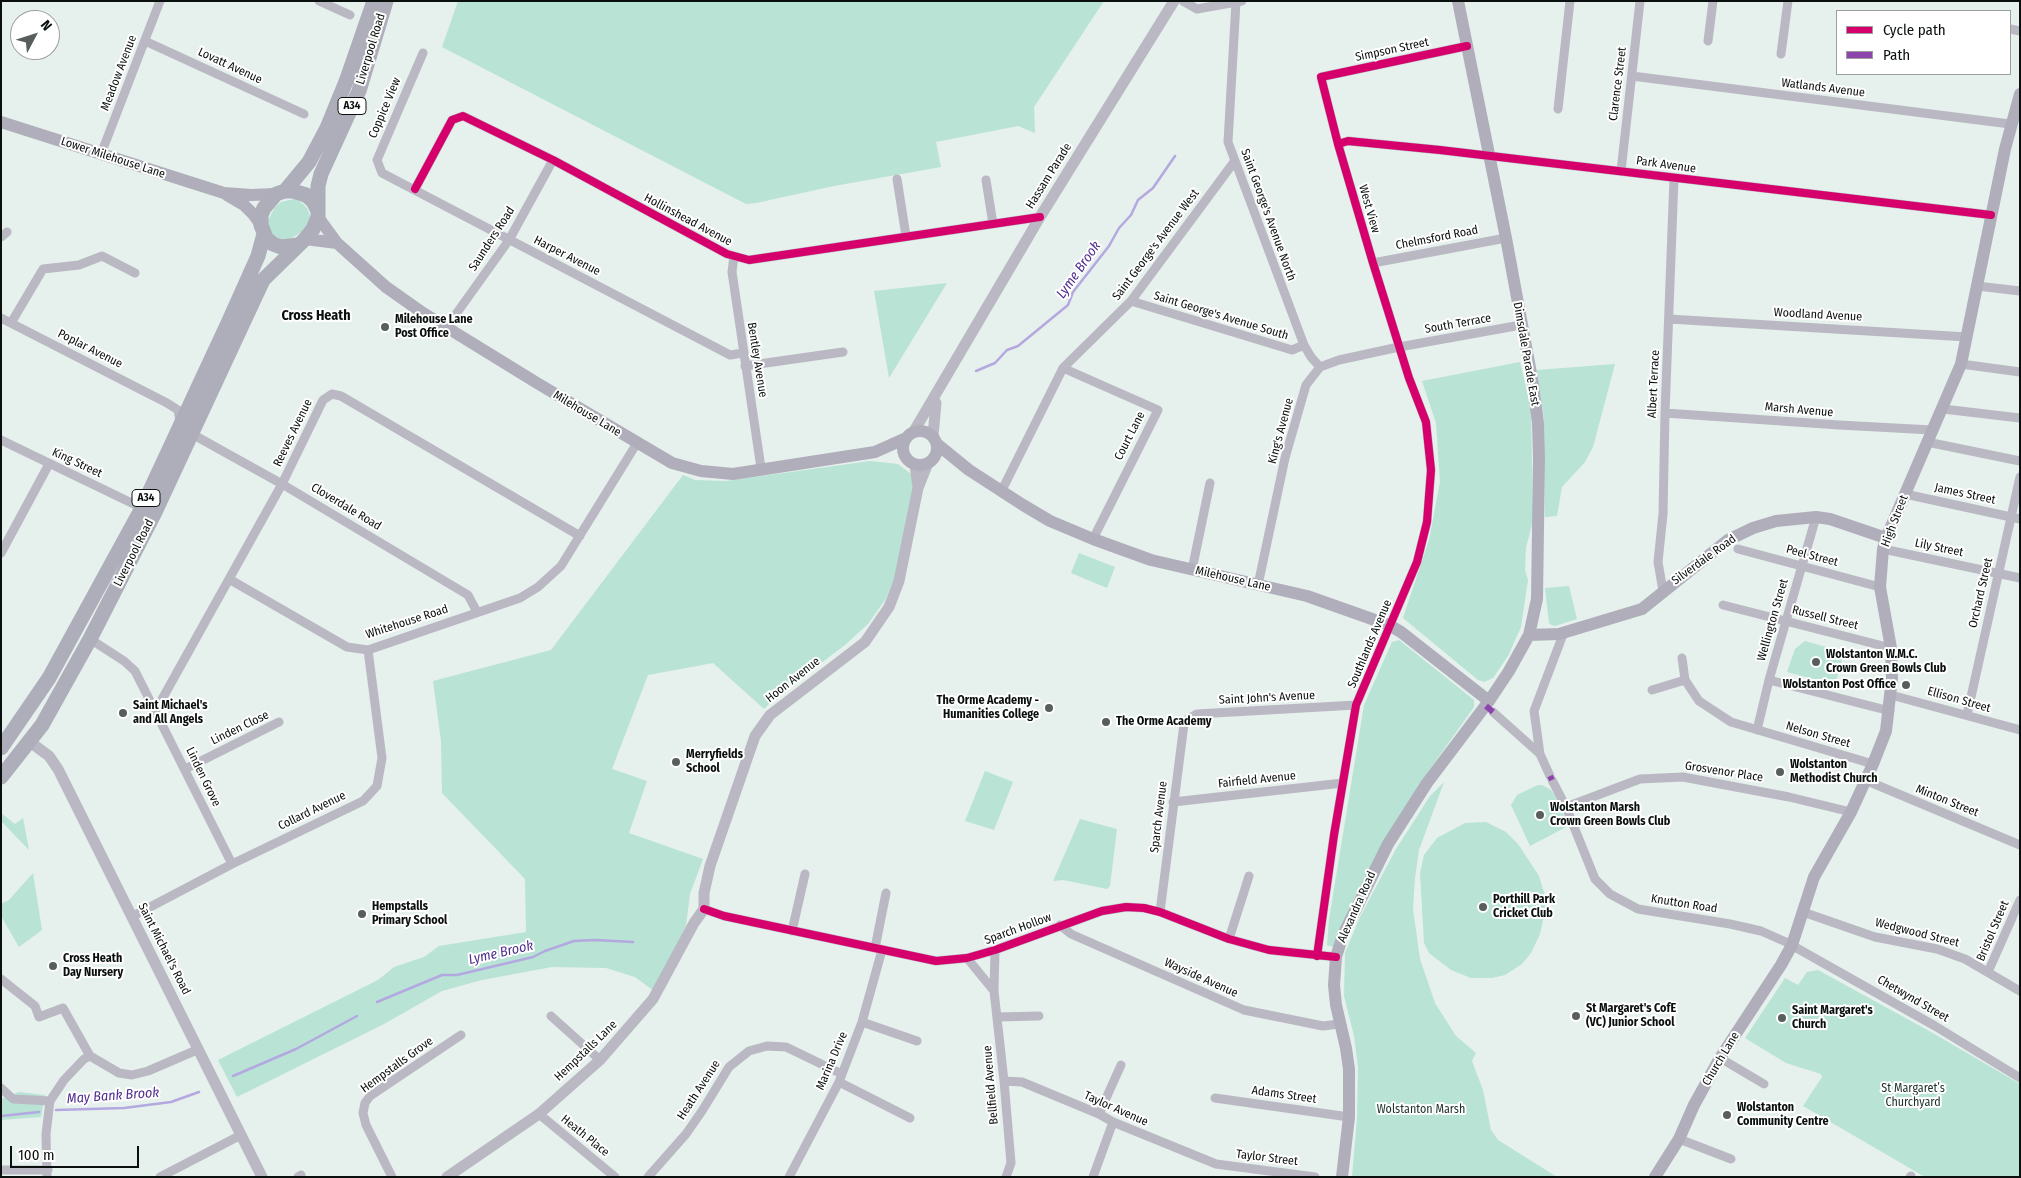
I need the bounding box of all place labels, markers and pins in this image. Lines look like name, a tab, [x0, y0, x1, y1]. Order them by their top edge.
place label: Milehouse Lane Post Office	[395, 313, 473, 341]
marker: Milehouse Lane Post Office	[379, 321, 391, 333]
place label: Wolstanton W.M.C. Crown Green Bowls Club	[1826, 648, 1946, 676]
marker: Wolstanton W.M.C. Crown Green Bowls Club	[1810, 656, 1822, 668]
place label: Wolstanton Post Office	[1783, 678, 1896, 692]
marker: Wolstanton Post Office	[1900, 679, 1912, 691]
place label: The Orme Academy - Humanities College	[937, 694, 1039, 722]
place label: Saint Michael's and All Angels	[133, 699, 208, 727]
marker: The Orme Academy - Humanities College	[1043, 702, 1055, 714]
marker: Saint Michael's and All Angels	[117, 707, 129, 719]
place label: The Orme Academy	[1116, 715, 1211, 729]
marker: The Orme Academy	[1100, 716, 1112, 728]
place label: Merryfields School	[686, 748, 743, 776]
marker: Merryfields School	[670, 756, 682, 768]
place label: Wolstanton Methodist Church	[1790, 758, 1878, 786]
marker: Wolstanton Methodist Church	[1774, 766, 1786, 778]
place label: Wolstanton Marsh Crown Green Bowls Club	[1550, 801, 1670, 829]
marker: Wolstanton Marsh Crown Green Bowls Club	[1534, 809, 1546, 821]
place label: Porthill Park Cricket Club	[1493, 893, 1555, 921]
place label: Hempstalls Primary School	[372, 900, 447, 928]
marker: Porthill Park Cricket Club	[1477, 901, 1489, 913]
marker: Hempstalls Primary School	[356, 908, 368, 920]
place label: Cross Heath Day Nursery	[63, 952, 123, 980]
marker: Cross Heath Day Nursery	[47, 960, 59, 972]
place label: St Margaret's CofE (VC) Junior School	[1586, 1002, 1676, 1030]
place label: Saint Margaret's Church	[1792, 1004, 1873, 1032]
marker: St Margaret's CofE (VC) Junior School	[1570, 1010, 1582, 1022]
marker: Saint Margaret's Church	[1776, 1012, 1788, 1024]
place label: Wolstanton Community Centre	[1737, 1101, 1829, 1129]
marker: Wolstanton Community Centre	[1721, 1109, 1733, 1121]

